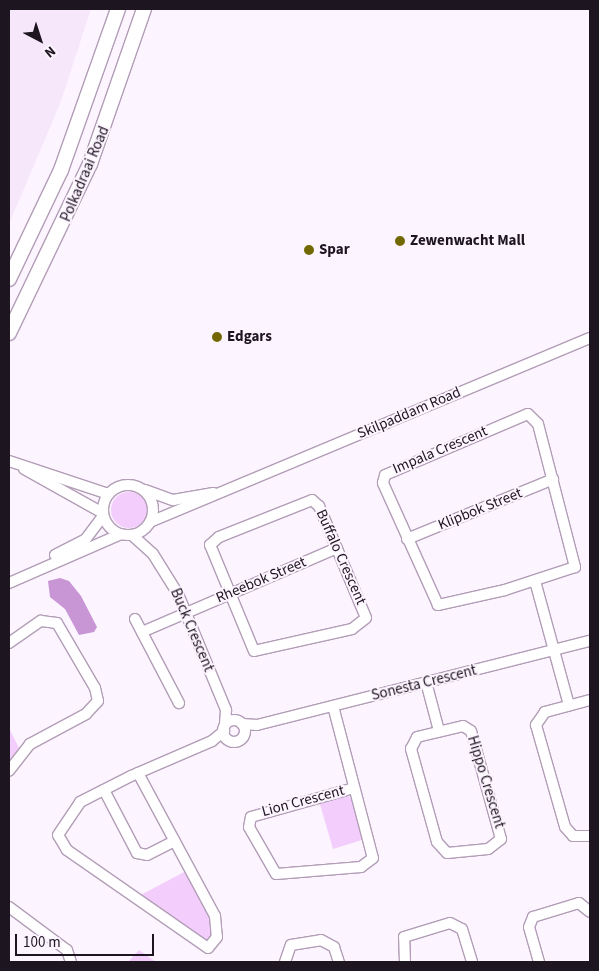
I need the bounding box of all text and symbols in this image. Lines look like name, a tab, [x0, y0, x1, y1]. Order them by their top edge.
north arrow	[15, 15, 65, 65]
text: N	[40, 41, 60, 62]
street label: Polkadraai Road	[57, 123, 113, 225]
place label: Zewenwacht Mall	[410, 232, 525, 250]
marker: Zewenwacht Mall	[394, 235, 406, 247]
place label: Spar	[319, 241, 350, 259]
marker: Spar	[303, 244, 315, 256]
place label: Edgars	[227, 328, 272, 346]
marker: Edgars	[211, 331, 223, 343]
street label: Skilpaddam Road	[355, 383, 463, 443]
street label: Impala Crescent	[390, 422, 490, 478]
street label: Klipbok Street	[435, 484, 525, 534]
street label: Buffalo Crescent	[312, 507, 370, 607]
street label: Rheebok Street	[213, 553, 309, 607]
street label: Buck Crescent	[166, 586, 218, 674]
street label: Sonesta Crescent	[370, 661, 478, 705]
street label: Hippo Crescent	[463, 734, 509, 830]
street label: Lion Crescent	[260, 781, 346, 821]
scale bar	[18, 924, 156, 956]
text: 100 m	[23, 932, 61, 953]

